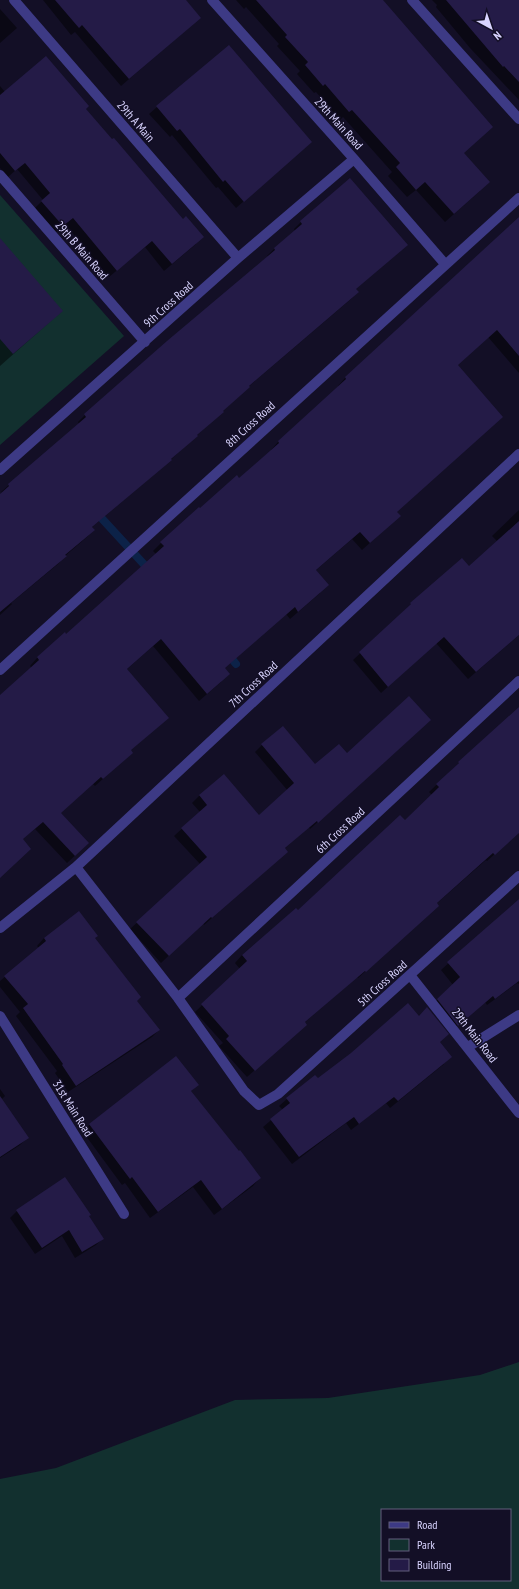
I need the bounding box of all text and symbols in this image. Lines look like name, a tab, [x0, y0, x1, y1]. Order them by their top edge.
north arrow	[471, 8, 511, 48]
text: N	[491, 28, 504, 43]
street label: 29th Main Road	[312, 94, 366, 152]
street label: 29th A Main	[114, 97, 158, 145]
street label: 29th B Main Road	[52, 217, 112, 283]
street label: 9th Cross Road	[140, 278, 196, 330]
street label: 8th Cross Road	[222, 398, 278, 450]
street label: 7th Cross Road	[225, 658, 281, 710]
street label: 6th Cross Road	[312, 804, 368, 856]
street label: 5th Cross Road	[354, 957, 410, 1009]
street label: 29th Main Road	[449, 1005, 501, 1065]
street label: 31st Main Road	[50, 1077, 96, 1139]
legend	[381, 1509, 511, 1581]
text: Road	[417, 1517, 437, 1532]
text: Park	[417, 1537, 435, 1552]
text: Building	[417, 1557, 452, 1572]

